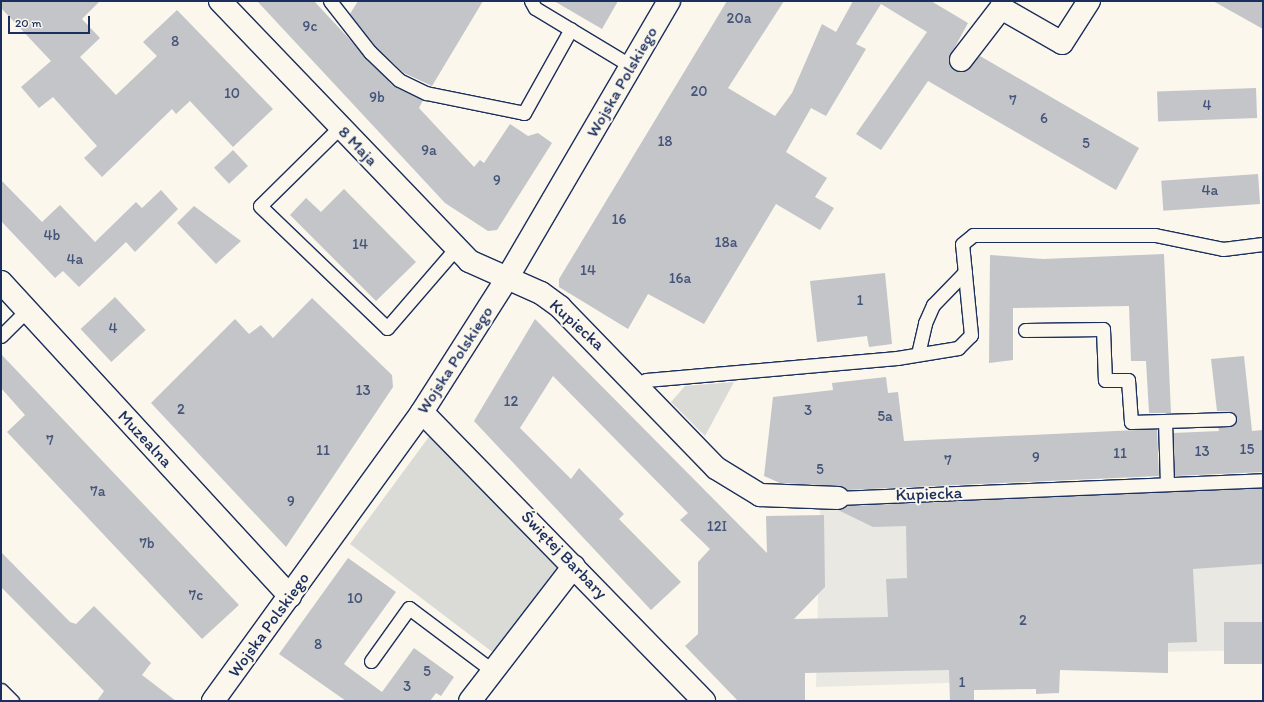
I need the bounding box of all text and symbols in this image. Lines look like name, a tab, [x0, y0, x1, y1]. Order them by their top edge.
scale bar	[10, 8, 92, 34]
house number: 20a	[727, 10, 751, 28]
text: 20 m	[15, 16, 42, 30]
house number: 9c	[303, 18, 317, 36]
street label: Wojska Polskiego	[582, 23, 662, 141]
house number: 8	[171, 33, 179, 51]
house number: 20	[690, 83, 708, 101]
house number: 10	[224, 85, 240, 103]
house number: 9b	[369, 89, 385, 107]
house number: 7	[1009, 92, 1017, 110]
house number: 4	[1202, 97, 1212, 115]
house number: 6	[1040, 110, 1048, 128]
street label: 8 Maja	[334, 122, 382, 170]
house number: 18	[657, 133, 673, 151]
house number: 5	[1082, 135, 1090, 153]
house number: 9a	[421, 142, 437, 160]
house number: 9	[493, 172, 501, 190]
house number: 4a	[1202, 182, 1218, 200]
house number: 16	[612, 211, 626, 229]
house number: 4b	[44, 227, 60, 245]
house number: 18a	[715, 234, 737, 252]
house number: 14	[352, 236, 368, 254]
house number: 4a	[67, 251, 83, 269]
house number: 14	[580, 262, 596, 280]
house number: 16a	[669, 270, 691, 288]
house number: 1	[857, 292, 863, 310]
street label: Kupiecka	[545, 295, 609, 355]
street label: Wojska Polskiego	[413, 302, 497, 418]
house number: 4	[108, 320, 118, 338]
house number: 13	[355, 382, 371, 400]
house number: 12	[504, 393, 518, 411]
house number: 2	[177, 401, 185, 419]
house number: 3	[804, 402, 812, 420]
street label: Muzealna	[113, 406, 177, 472]
house number: 5a	[877, 408, 893, 426]
house number: 7	[46, 432, 54, 450]
house number: 15	[1240, 441, 1254, 459]
house number: 11	[316, 442, 330, 460]
house number: 13	[1194, 443, 1210, 461]
house number: 11	[1113, 445, 1127, 463]
house number: 9	[1032, 449, 1040, 467]
house number: 7	[944, 452, 952, 470]
house number: 5	[816, 461, 824, 479]
house number: 7a	[90, 483, 106, 501]
street label: Kupiecka	[895, 483, 963, 505]
house number: 9	[287, 493, 295, 511]
street label: Świętej Barbary	[517, 507, 611, 603]
house number: 12I	[707, 518, 727, 536]
house number: 7b	[139, 535, 155, 553]
street label: Wojska Polskiego	[224, 569, 314, 681]
house number: 7c	[189, 587, 203, 605]
house number: 10	[347, 590, 363, 608]
house number: 2	[1019, 612, 1027, 630]
house number: 8	[314, 636, 322, 654]
house number: 5	[423, 663, 431, 681]
house number: 1	[959, 674, 965, 692]
house number: 3	[403, 678, 411, 696]

